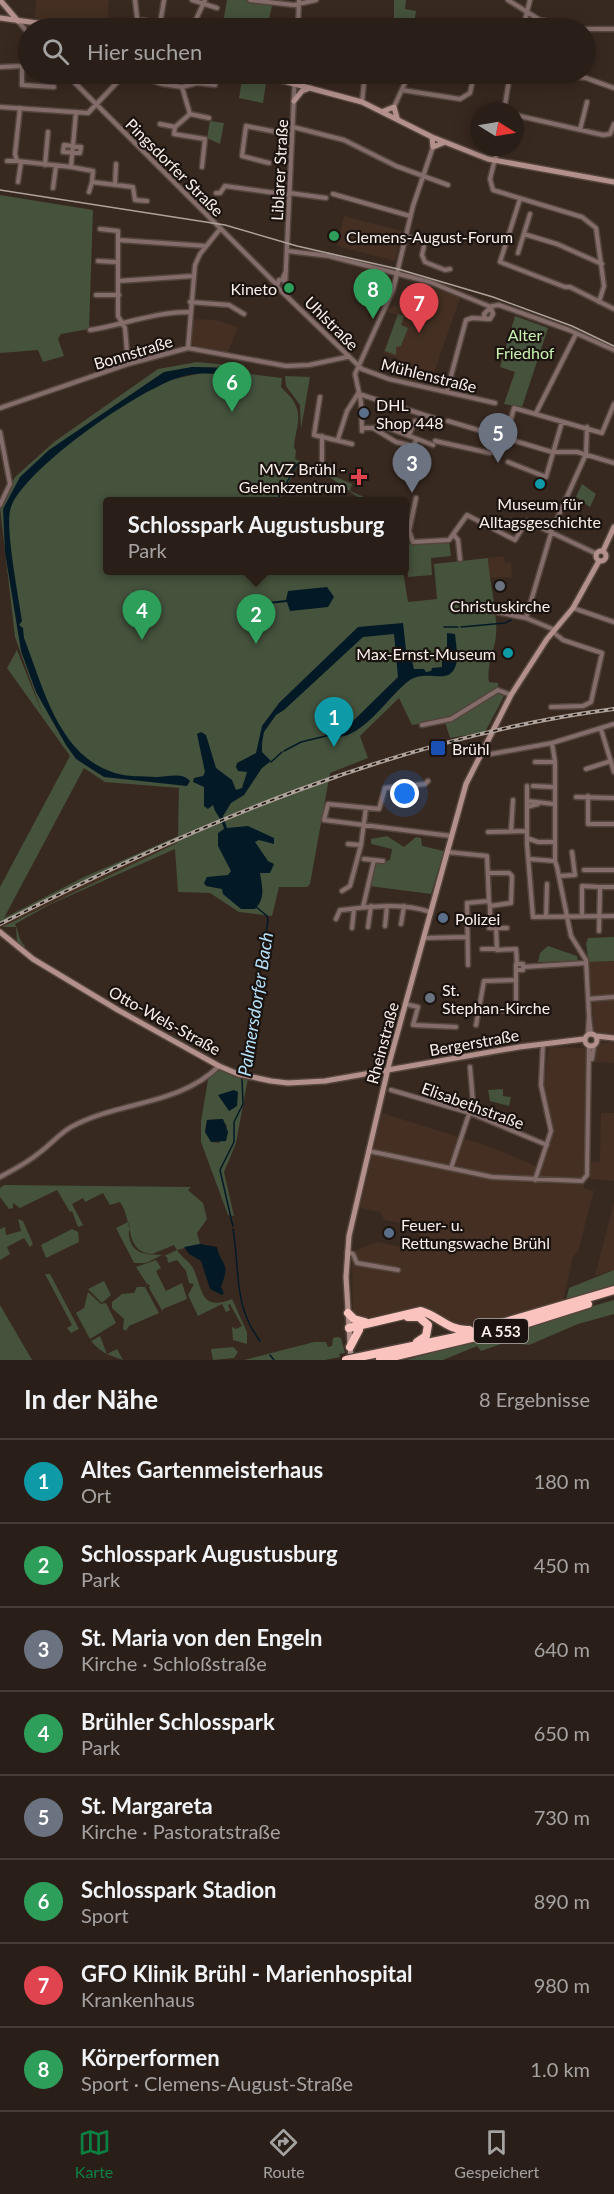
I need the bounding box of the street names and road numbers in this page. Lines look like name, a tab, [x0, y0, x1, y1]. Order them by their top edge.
street label: Pingsdorfer Straße	[122, 114, 228, 220]
street label: Liblarer Straße	[267, 119, 291, 221]
street label: Uhlstraße	[301, 292, 363, 354]
street label: Bonnstraße	[91, 331, 175, 373]
street label: Mühlenstraße	[379, 354, 479, 396]
street label: Otto-Wels-Straße	[106, 981, 224, 1059]
street label: Rheinstraße	[362, 1000, 402, 1086]
street label: Bergerstraße	[428, 1025, 520, 1059]
street label: Elisabethstraße	[419, 1078, 527, 1132]
road number: A 553	[474, 1319, 528, 1343]

